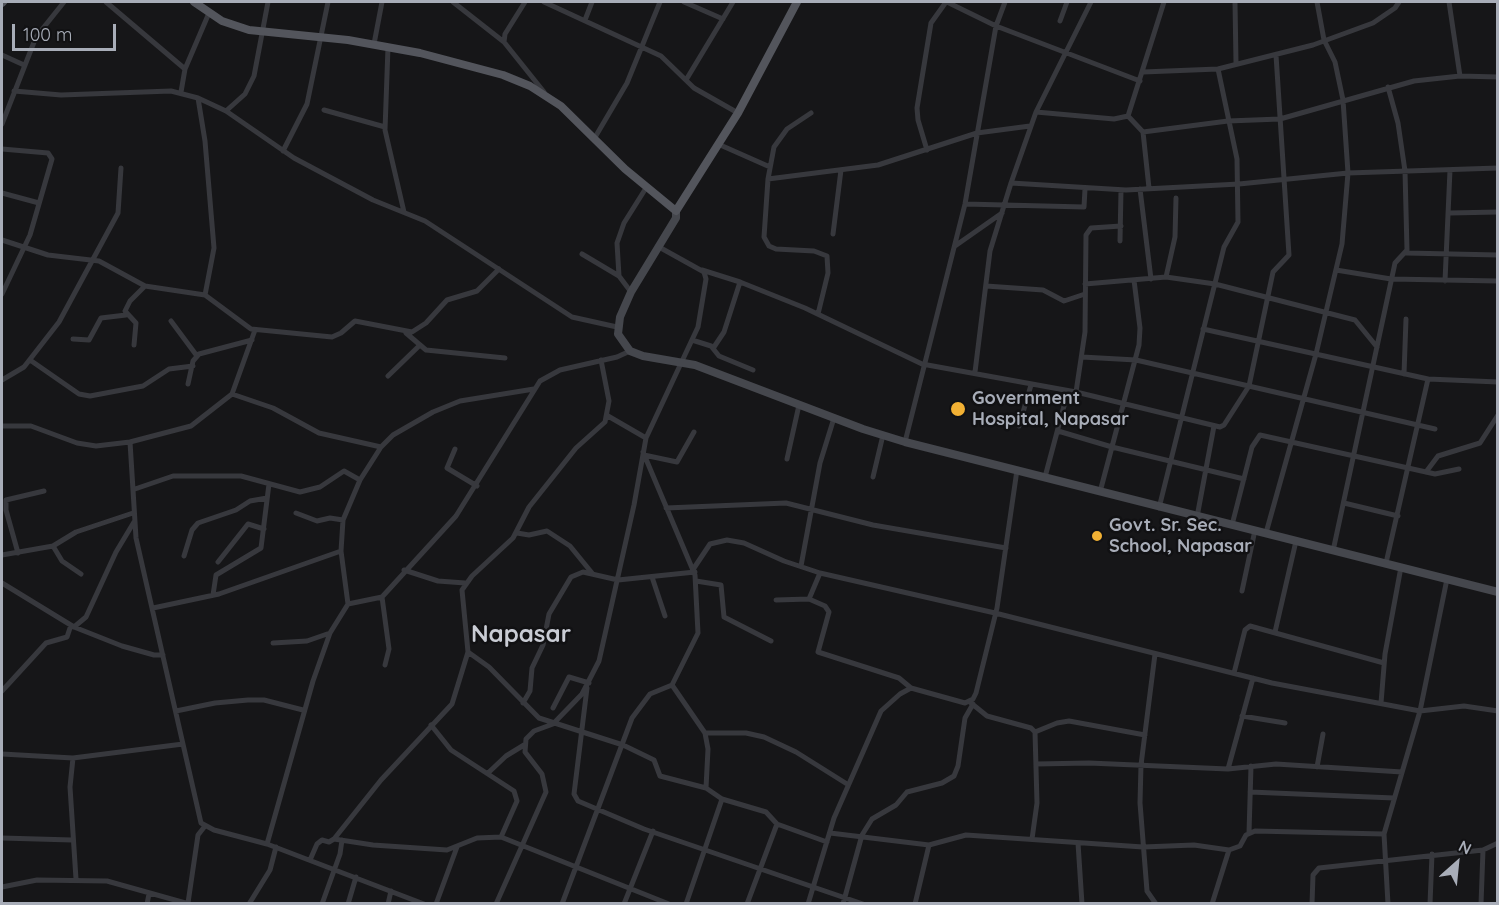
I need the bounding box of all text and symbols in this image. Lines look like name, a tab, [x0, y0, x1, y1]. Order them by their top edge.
scale bar	[15, 12, 118, 50]
text: 100 m	[23, 23, 72, 46]
place label: Government Hospital, Napasar	[972, 388, 1129, 430]
marker: Government Hospital, Napasar	[949, 400, 967, 418]
place label: Govt. Sr. Sec. School, Napasar	[1109, 515, 1252, 558]
marker: Govt. Sr. Sec. School, Napasar	[1090, 529, 1104, 543]
district label: Napasar	[471, 621, 571, 649]
north arrow	[1427, 833, 1487, 893]
text: N	[1455, 835, 1475, 859]

